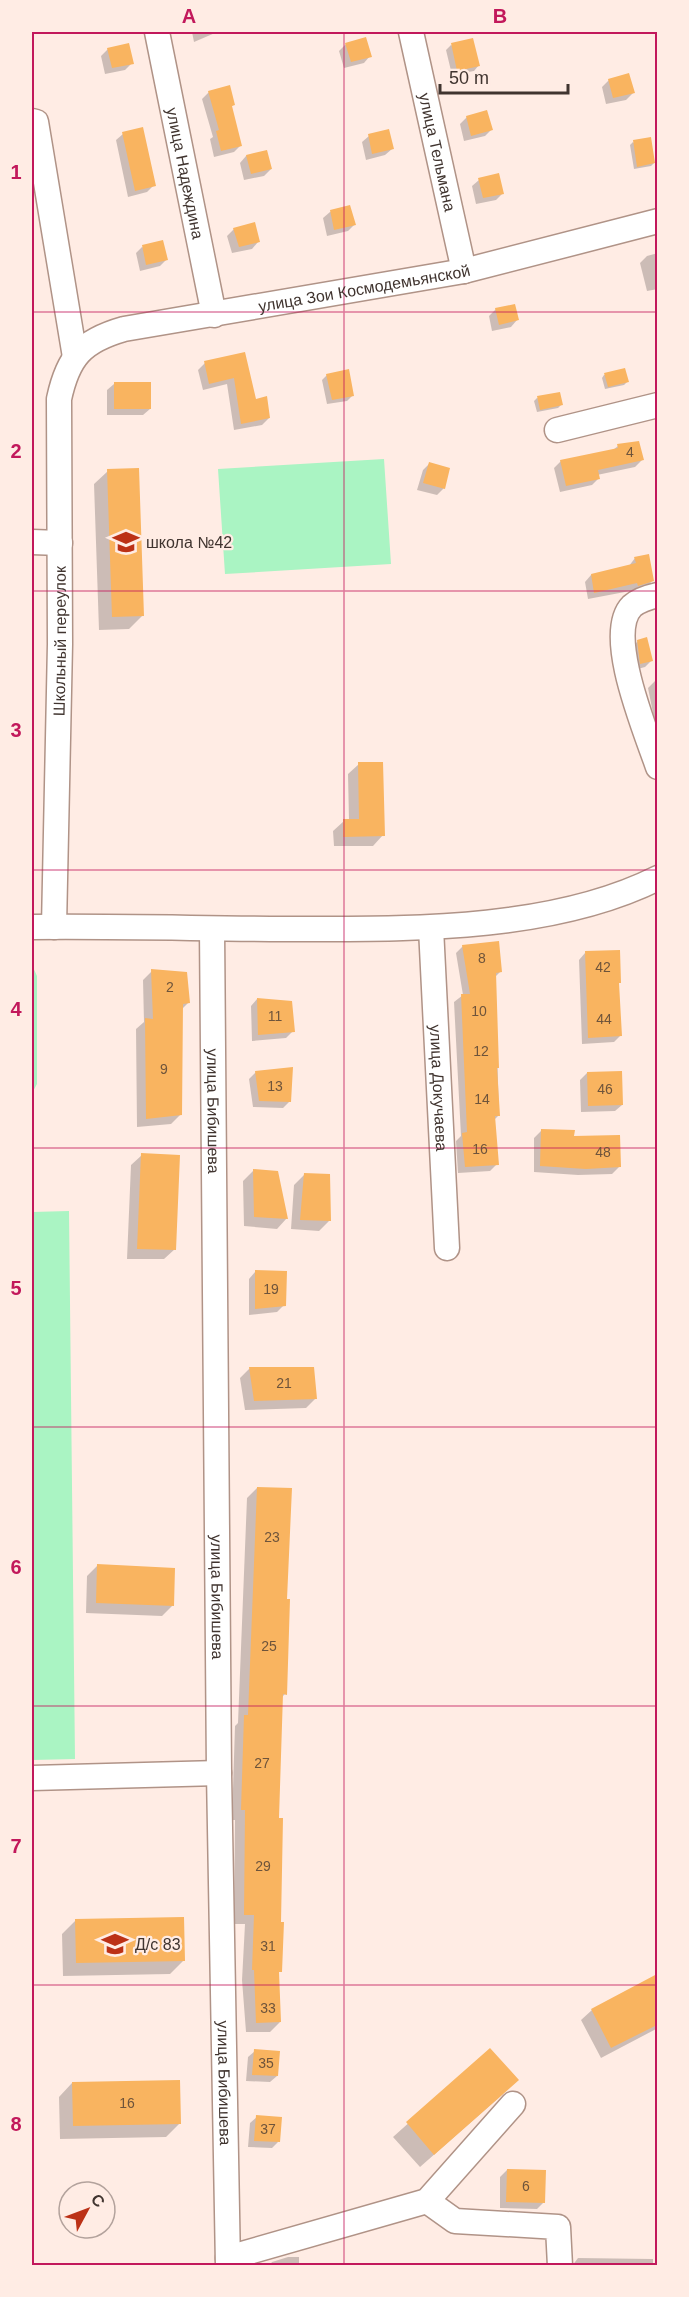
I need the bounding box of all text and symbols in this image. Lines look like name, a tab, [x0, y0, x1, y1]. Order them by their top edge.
text: A	[182, 5, 196, 27]
text: B	[493, 5, 507, 27]
scale bar	[440, 57, 568, 95]
text: 50 m	[449, 68, 489, 88]
street label: улица Тельмана	[416, 91, 459, 213]
street label: улица Надеждина	[163, 106, 206, 241]
text: 1	[10, 161, 22, 183]
street label: улица Зои Космодемьянской	[257, 262, 472, 315]
text: 2	[10, 440, 22, 462]
house number: 4	[626, 444, 634, 460]
school or university icon: школа №42	[111, 527, 141, 557]
place label: школа №42	[146, 534, 232, 551]
street label: Школьный переулок	[50, 565, 69, 716]
text: 3	[10, 719, 22, 741]
house number: 8	[478, 950, 486, 966]
house number: 42	[595, 959, 611, 975]
house number: 2	[166, 979, 174, 995]
text: 4	[10, 998, 22, 1020]
house number: 10	[471, 1003, 487, 1019]
house number: 11	[268, 1008, 282, 1024]
house number: 44	[596, 1011, 612, 1027]
street label: улица Докучаева	[427, 1024, 450, 1152]
house number: 12	[473, 1043, 489, 1059]
street label: улица Бибишева	[204, 1048, 222, 1174]
house number: 9	[160, 1061, 168, 1077]
house number: 13	[267, 1078, 283, 1094]
house number: 46	[597, 1081, 613, 1097]
house number: 14	[474, 1091, 490, 1107]
house number: 16	[472, 1141, 488, 1157]
house number: 48	[595, 1144, 611, 1160]
text: 5	[10, 1277, 22, 1299]
house number: 19	[263, 1281, 279, 1297]
house number: 21	[276, 1375, 292, 1391]
house number: 23	[264, 1529, 280, 1545]
street label: улица Бибишева	[208, 1534, 226, 1660]
text: 6	[10, 1556, 22, 1578]
house number: 25	[261, 1638, 277, 1654]
house number: 27	[254, 1755, 270, 1771]
text: 7	[10, 1835, 22, 1857]
house number: 29	[255, 1858, 271, 1874]
school or university icon: Д/с 83	[100, 1929, 130, 1959]
place label: Д/с 83	[135, 1936, 181, 1953]
house number: 31	[260, 1938, 276, 1954]
house number: 33	[260, 2000, 276, 2016]
street label: улица Бибишева	[215, 2020, 234, 2146]
house number: 35	[258, 2055, 274, 2071]
house number: 16	[119, 2095, 135, 2111]
text: 8	[10, 2113, 22, 2135]
house number: 37	[260, 2121, 276, 2137]
house number: 6	[522, 2178, 530, 2194]
north arrow	[57, 2180, 117, 2240]
text: С	[88, 2191, 108, 2211]

